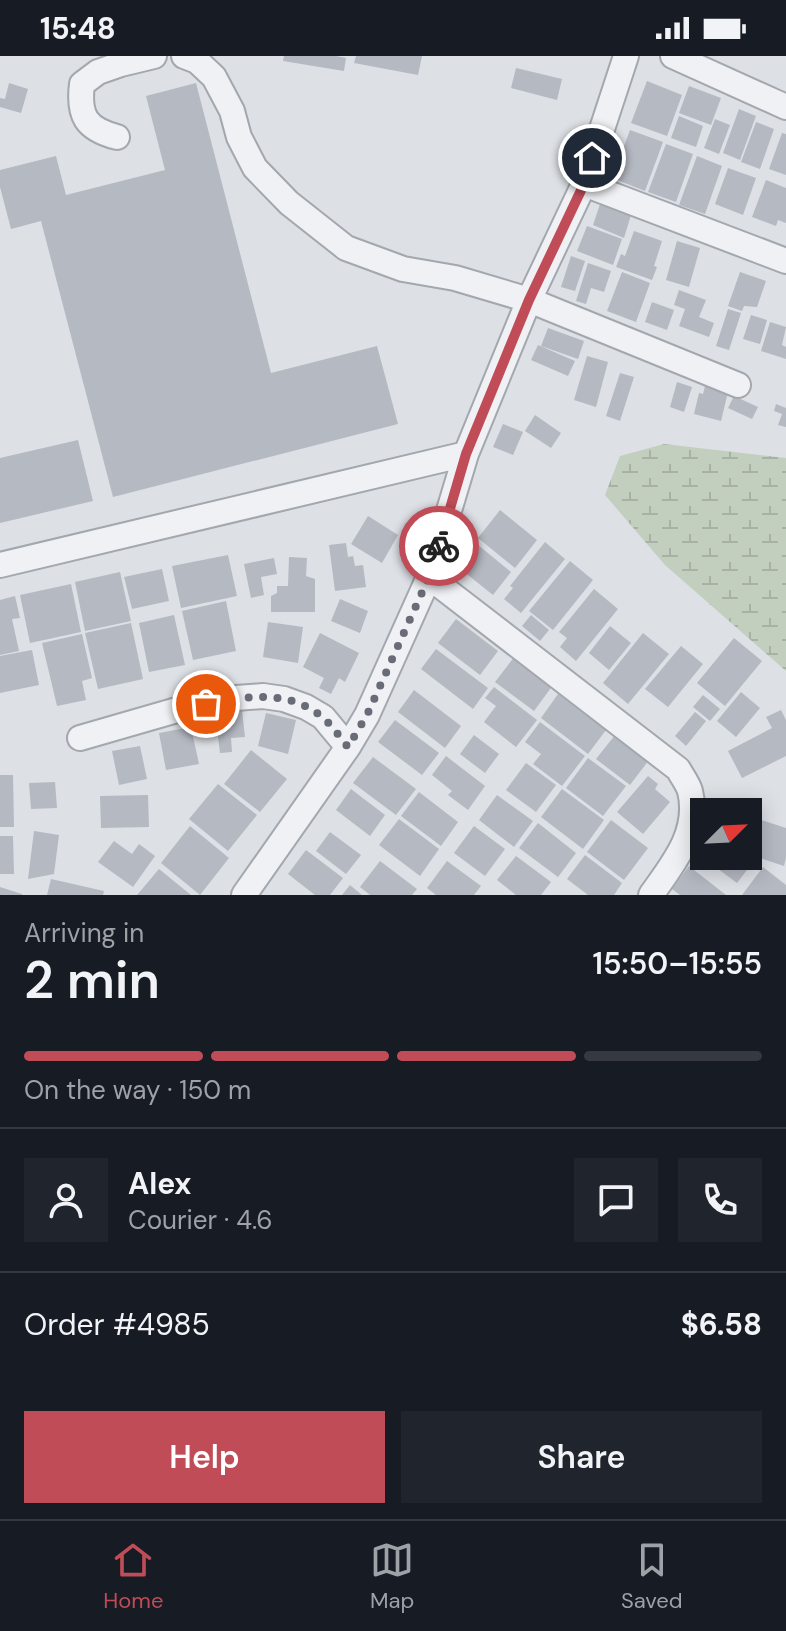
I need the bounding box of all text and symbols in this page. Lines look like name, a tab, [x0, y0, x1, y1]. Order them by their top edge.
text: 15:48	[40, 9, 116, 48]
pin	[558, 124, 626, 192]
icon: home	[570, 136, 614, 180]
courier	[399, 506, 479, 586]
icon: bike	[417, 524, 461, 568]
pin	[172, 670, 240, 738]
icon: bag	[184, 682, 228, 726]
north arrow	[690, 798, 762, 870]
map controls	[690, 798, 762, 870]
text: Arriving in	[24, 916, 144, 950]
text: 15:50–15:55	[593, 944, 762, 983]
text: 2 min	[24, 946, 160, 1014]
text: On the way · 150 m	[24, 1073, 251, 1107]
button: person	[24, 1158, 108, 1242]
button: chat	[574, 1158, 658, 1242]
button: phone	[678, 1158, 762, 1242]
text: Alex	[128, 1164, 191, 1203]
text: Courier · 4.6	[128, 1203, 273, 1237]
text: Order #4985	[24, 1305, 210, 1344]
text: $6.58	[681, 1305, 762, 1344]
button: Help	[24, 1411, 385, 1503]
button: Share	[401, 1411, 762, 1503]
tab: Home	[103, 1538, 163, 1615]
tab: Map	[370, 1538, 414, 1615]
tab: Saved	[621, 1538, 683, 1615]

